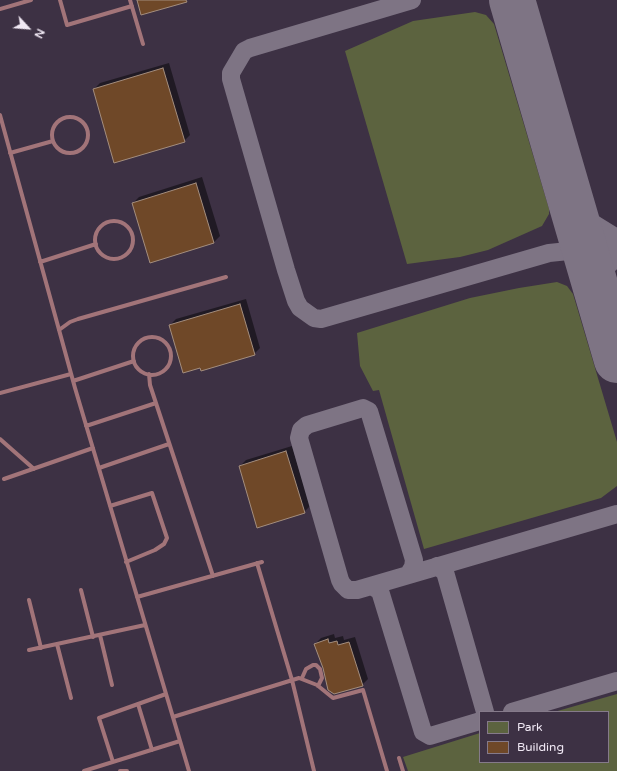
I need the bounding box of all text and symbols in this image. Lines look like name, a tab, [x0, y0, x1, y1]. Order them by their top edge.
north arrow	[8, 8, 48, 48]
text: N	[31, 27, 47, 40]
legend	[479, 711, 609, 763]
text: Park	[517, 720, 543, 734]
text: Building	[517, 740, 564, 754]

